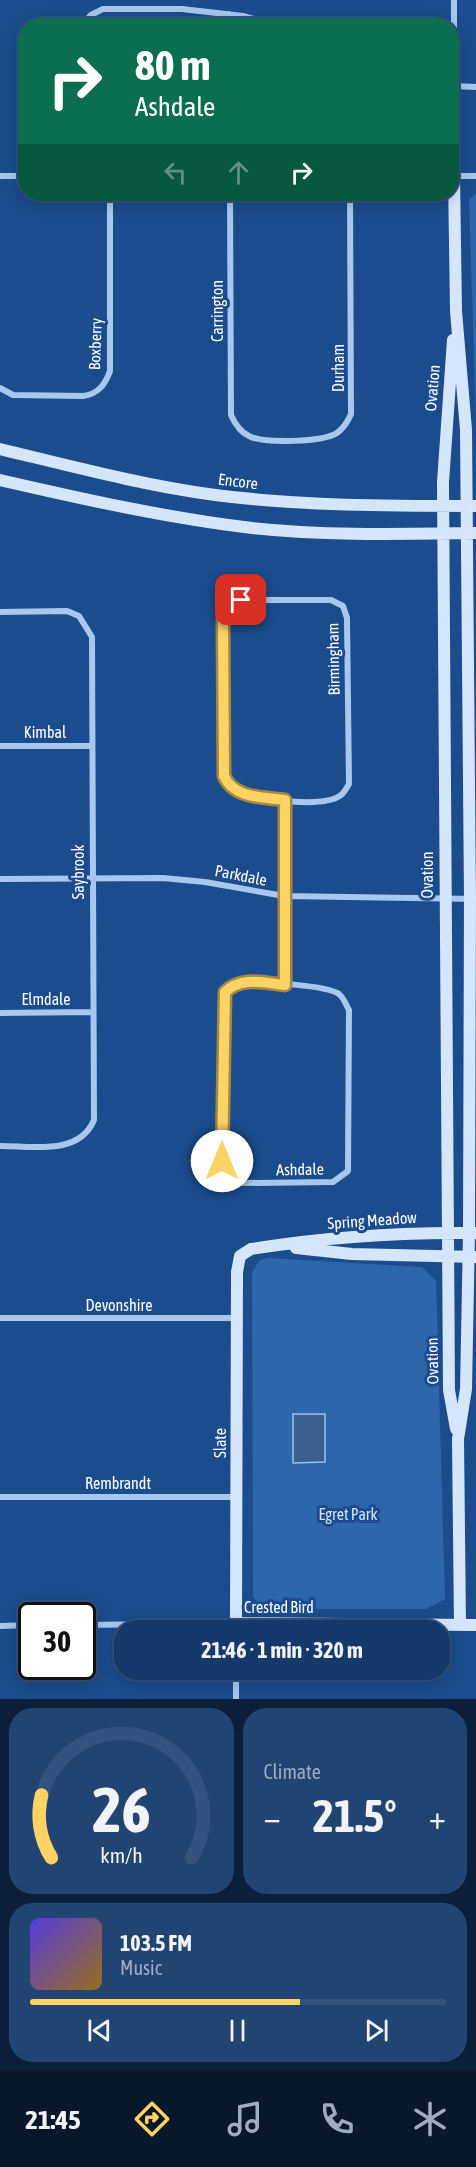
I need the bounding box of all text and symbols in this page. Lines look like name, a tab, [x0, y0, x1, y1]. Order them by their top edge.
text: 80 m	[135, 41, 210, 89]
icon: right	[36, 42, 114, 120]
text: Ashdale	[135, 91, 215, 122]
icon: left	[159, 156, 192, 189]
icon: ahead	[222, 156, 255, 189]
icon: right	[285, 156, 318, 189]
street label: Carrington	[208, 280, 227, 342]
street label: Boxberry	[85, 317, 106, 370]
street label: Durham	[329, 344, 347, 392]
street label: Ovation	[421, 364, 443, 412]
street label: Encore	[217, 470, 259, 492]
pin	[215, 574, 266, 625]
icon: arrive	[224, 583, 257, 616]
street label: Birmingham	[323, 623, 344, 695]
street label: Kimbal	[24, 723, 67, 741]
street label: Saybrook	[69, 844, 88, 900]
street label: Ovation	[418, 852, 436, 898]
street label: Parkdale	[213, 861, 269, 889]
street label: Elmdale	[22, 990, 70, 1008]
position arrow	[190, 1129, 254, 1193]
street label: Ashdale	[276, 1160, 324, 1178]
street label: Spring Meadow	[327, 1208, 418, 1233]
street label: Devonshire	[86, 1296, 152, 1314]
street label: Ovation	[423, 1337, 441, 1385]
street label: Slate	[211, 1428, 229, 1458]
street label: Rembrandt	[85, 1474, 151, 1492]
park label: Egret Park	[318, 1505, 378, 1524]
street label: Crested Bird	[244, 1598, 314, 1616]
speed limit sign: 30	[18, 1602, 96, 1680]
text: 21:46 · 1 min · 320 m	[201, 1637, 363, 1663]
text: Climate	[264, 1760, 321, 1783]
text: 26	[92, 1774, 151, 1845]
text: 21.5°	[313, 1790, 397, 1842]
text: −	[264, 1798, 281, 1836]
text: +	[429, 1798, 446, 1836]
text: km/h	[100, 1843, 143, 1868]
text: 103.5 FM	[120, 1930, 192, 1956]
text: Music	[120, 1956, 162, 1979]
icon: previous	[83, 2014, 116, 2047]
icon: pause	[221, 2014, 254, 2047]
icon: next	[360, 2014, 393, 2047]
icon: directions	[131, 2098, 173, 2140]
icon: music	[224, 2098, 266, 2140]
icon: phone	[316, 2098, 358, 2140]
icon: climate	[409, 2098, 451, 2140]
text: 21:45	[25, 2104, 81, 2135]

